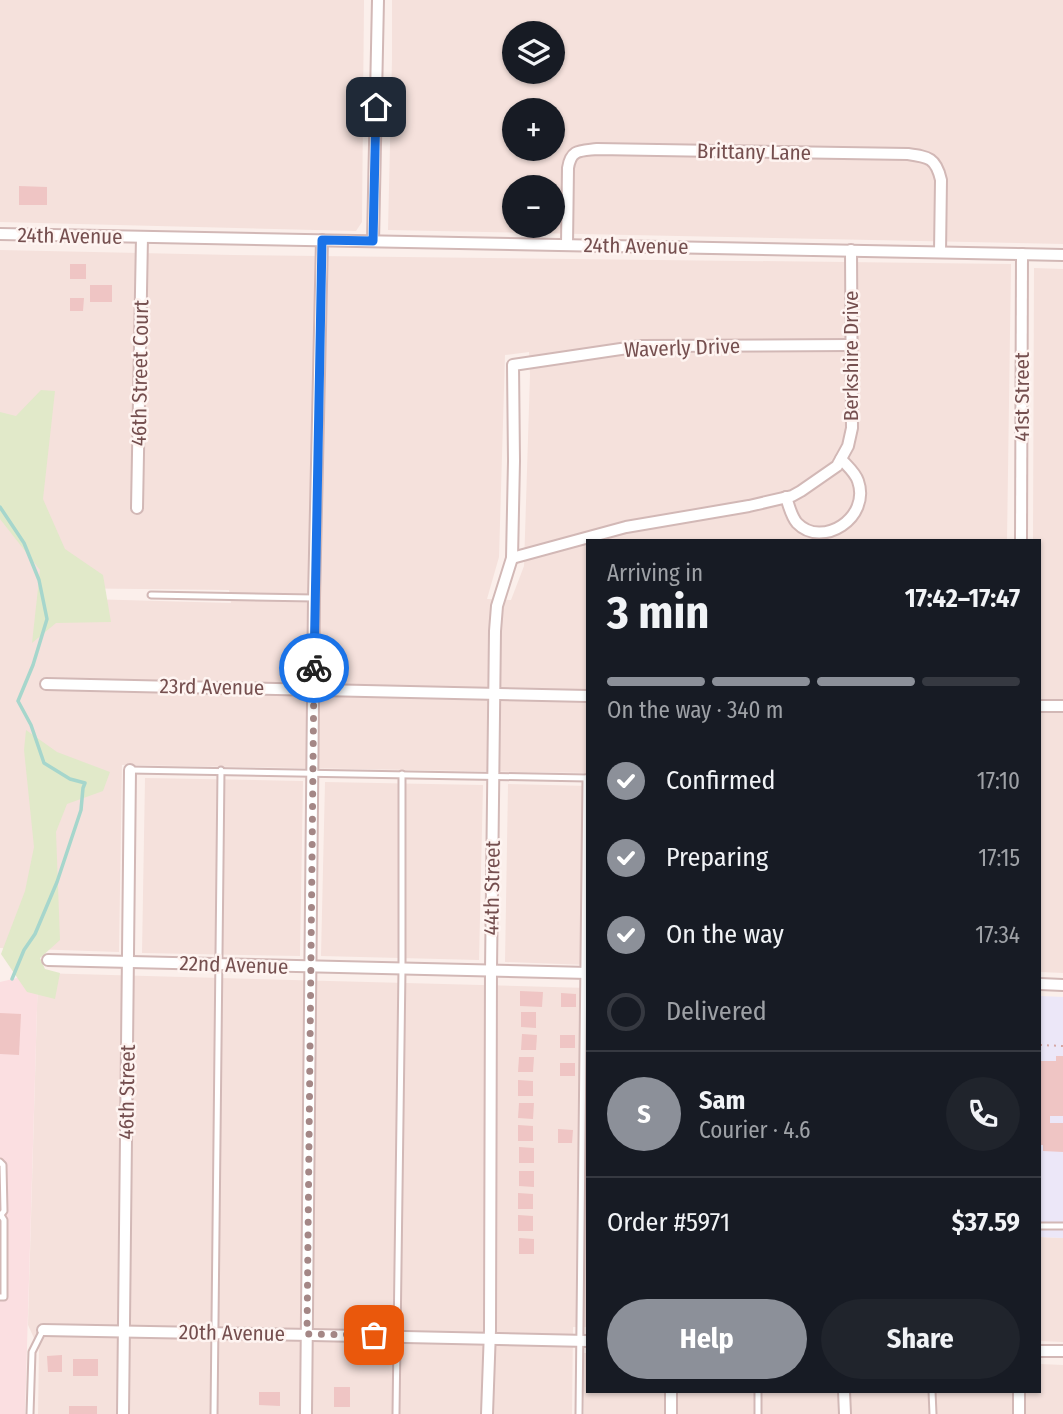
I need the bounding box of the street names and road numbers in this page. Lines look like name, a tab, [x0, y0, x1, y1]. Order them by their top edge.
street label: Brittany Lane	[697, 138, 811, 166]
street label: 24th Avenue	[17, 222, 123, 250]
street label: 24th Avenue	[583, 232, 689, 260]
street label: Berkshire Drive	[838, 291, 864, 421]
street label: 46th Street Court	[126, 299, 154, 446]
street label: Waverly Drive	[624, 333, 740, 363]
street label: 41st Street	[1009, 352, 1035, 442]
street label: 23rd Avenue	[159, 673, 265, 701]
street label: 44th Street	[478, 840, 506, 936]
street label: 22nd Avenue	[179, 950, 289, 980]
street label: 46th Street	[113, 1044, 141, 1140]
street label: 20th Avenue	[179, 1319, 285, 1347]

